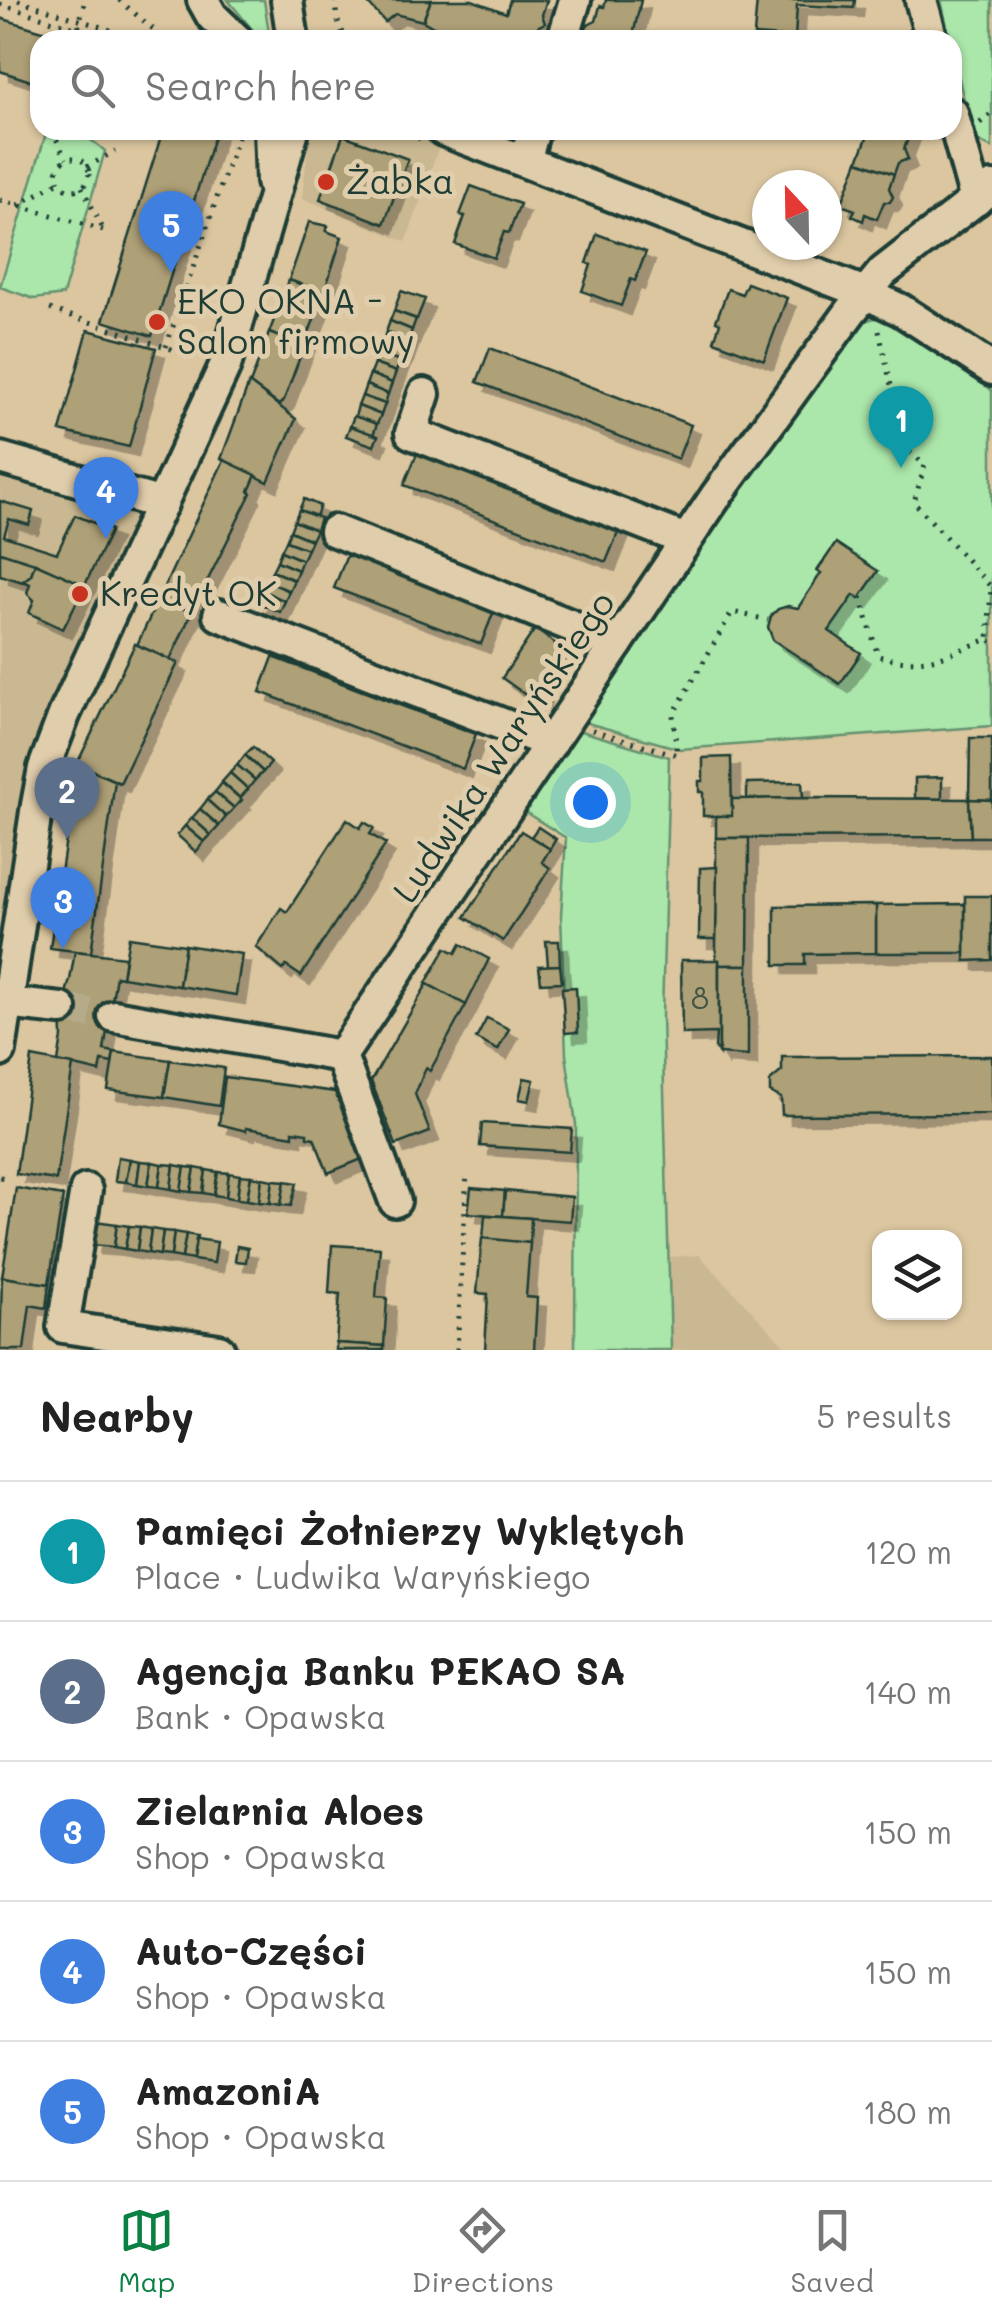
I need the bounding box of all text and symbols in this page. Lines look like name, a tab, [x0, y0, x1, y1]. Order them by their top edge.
search box	[30, 30, 962, 140]
icon: search	[65, 58, 120, 113]
text: Search here	[145, 60, 376, 110]
place label: Żabka	[346, 157, 454, 203]
north arrow	[752, 170, 842, 260]
marker: Żabka	[315, 171, 337, 193]
pin: 5	[138, 190, 204, 273]
place label: EKO OKNA - Salon firmowy	[177, 277, 415, 363]
marker: EKO OKNA - Salon firmowy	[146, 311, 168, 333]
pin: 1	[868, 386, 934, 468]
pin: 4	[74, 456, 138, 539]
place label: Kredyt OK	[100, 569, 277, 615]
street label: Ludwika Waryńskiego	[381, 581, 624, 910]
marker: Kredyt OK	[69, 583, 91, 605]
pin: 2	[34, 756, 100, 839]
your location	[565, 777, 616, 828]
pin: 3	[30, 866, 96, 949]
house number: 8	[691, 977, 709, 1017]
map controls	[872, 1230, 962, 1320]
button: layers	[872, 1230, 962, 1320]
text: Nearby	[40, 1388, 194, 1443]
text: 5 results	[817, 1394, 952, 1436]
text: Pamięci Żołnierzy Wyklętych	[135, 1505, 684, 1555]
text: 1	[65, 1530, 80, 1572]
text: 120 m	[864, 1530, 952, 1572]
text: Place · Ludwika Waryńskiego	[135, 1555, 590, 1597]
text: Agencja Banku PEKAO SA	[135, 1645, 626, 1695]
text: 2	[64, 1670, 81, 1712]
text: 140 m	[863, 1670, 952, 1712]
text: Bank · Opawska	[135, 1695, 386, 1737]
text: Zielarnia Aloes	[135, 1785, 424, 1835]
text: 3	[63, 1810, 82, 1852]
text: 150 m	[864, 1810, 952, 1852]
text: Shop · Opawska	[135, 1835, 387, 1877]
text: Auto-Części	[135, 1925, 367, 1975]
text: 4	[62, 1950, 83, 1992]
text: 150 m	[864, 1950, 952, 1992]
text: Shop · Opawska	[135, 1975, 387, 2017]
text: AmazoniA	[135, 2065, 321, 2115]
text: 5	[63, 2090, 82, 2132]
text: 180 m	[863, 2090, 952, 2132]
text: Shop · Opawska	[135, 2115, 387, 2157]
tab: Map	[118, 2203, 175, 2299]
tab: Directions	[412, 2203, 554, 2299]
tab: Saved	[791, 2203, 874, 2299]

